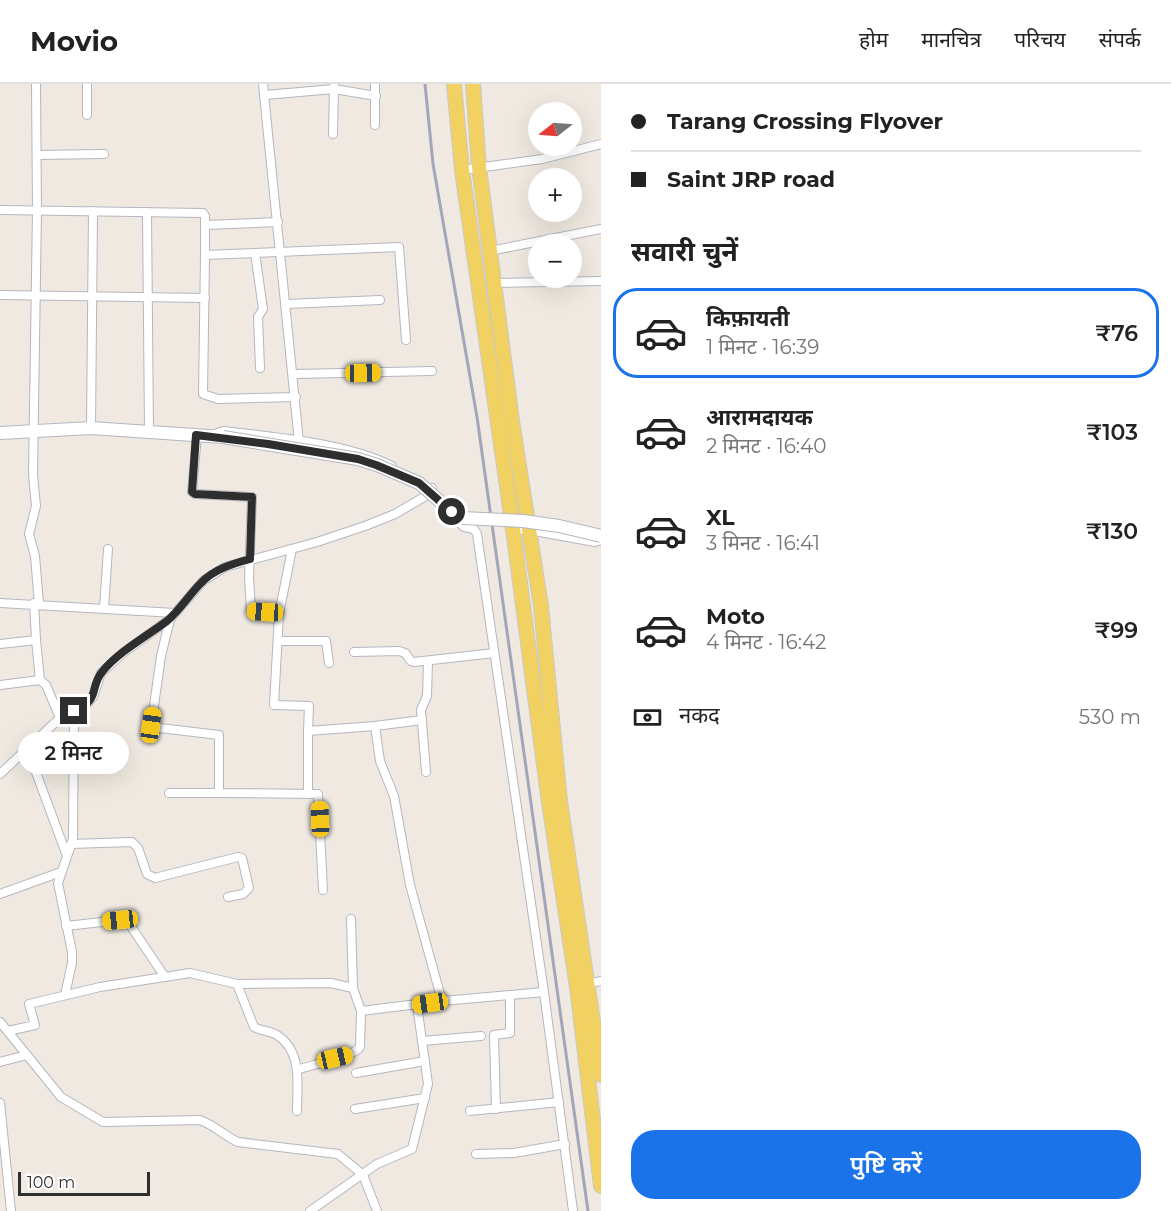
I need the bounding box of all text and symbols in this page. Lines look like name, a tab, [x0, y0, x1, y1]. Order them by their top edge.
text: Movio	[30, 24, 118, 58]
text: होम	[859, 27, 888, 52]
text: मानचित्र	[921, 27, 981, 52]
text: परिचय	[1014, 27, 1066, 52]
text: संपर्क	[1099, 27, 1141, 52]
north arrow	[528, 102, 582, 156]
map controls	[528, 102, 582, 288]
text: Tarang Crossing Flyover	[667, 108, 943, 135]
text: Saint JRP road	[667, 166, 835, 193]
button: +	[528, 168, 582, 222]
button: −	[528, 234, 582, 288]
text: सवारी चुनें	[631, 235, 738, 268]
text: किफ़ायती	[706, 305, 790, 332]
icon: car	[634, 306, 688, 360]
text: ₹76	[1095, 320, 1138, 347]
text: 1 मिनट · 16:39	[706, 335, 819, 359]
car	[345, 364, 381, 382]
text: आरामदायक	[706, 404, 813, 431]
icon: car	[634, 405, 688, 459]
text: ₹103	[1086, 419, 1138, 446]
text: 2 मिनट · 16:40	[706, 434, 827, 458]
route start	[438, 498, 465, 525]
icon: car	[634, 504, 688, 558]
text: XL	[706, 504, 735, 531]
text: ₹130	[1086, 518, 1138, 545]
text: 3 मिनट · 16:41	[706, 531, 820, 555]
car	[247, 602, 283, 622]
icon: car	[634, 603, 688, 657]
text: Moto	[706, 603, 765, 630]
text: ₹99	[1095, 617, 1138, 644]
text: 4 मिनट · 16:42	[706, 630, 826, 654]
route end	[60, 697, 87, 724]
icon: cash	[631, 701, 664, 734]
text: नकद	[679, 702, 720, 729]
text: 530 m	[1079, 705, 1141, 729]
car	[140, 706, 162, 744]
callout: 2 मिनट	[19, 732, 130, 774]
text: 2 मिनट	[45, 741, 102, 765]
car	[310, 801, 330, 837]
car	[101, 909, 139, 931]
car	[411, 992, 449, 1014]
car	[315, 1045, 355, 1071]
button: पुष्टि करें	[631, 1130, 1141, 1199]
scale bar	[18, 1169, 150, 1196]
text: 100 m	[27, 1173, 75, 1192]

